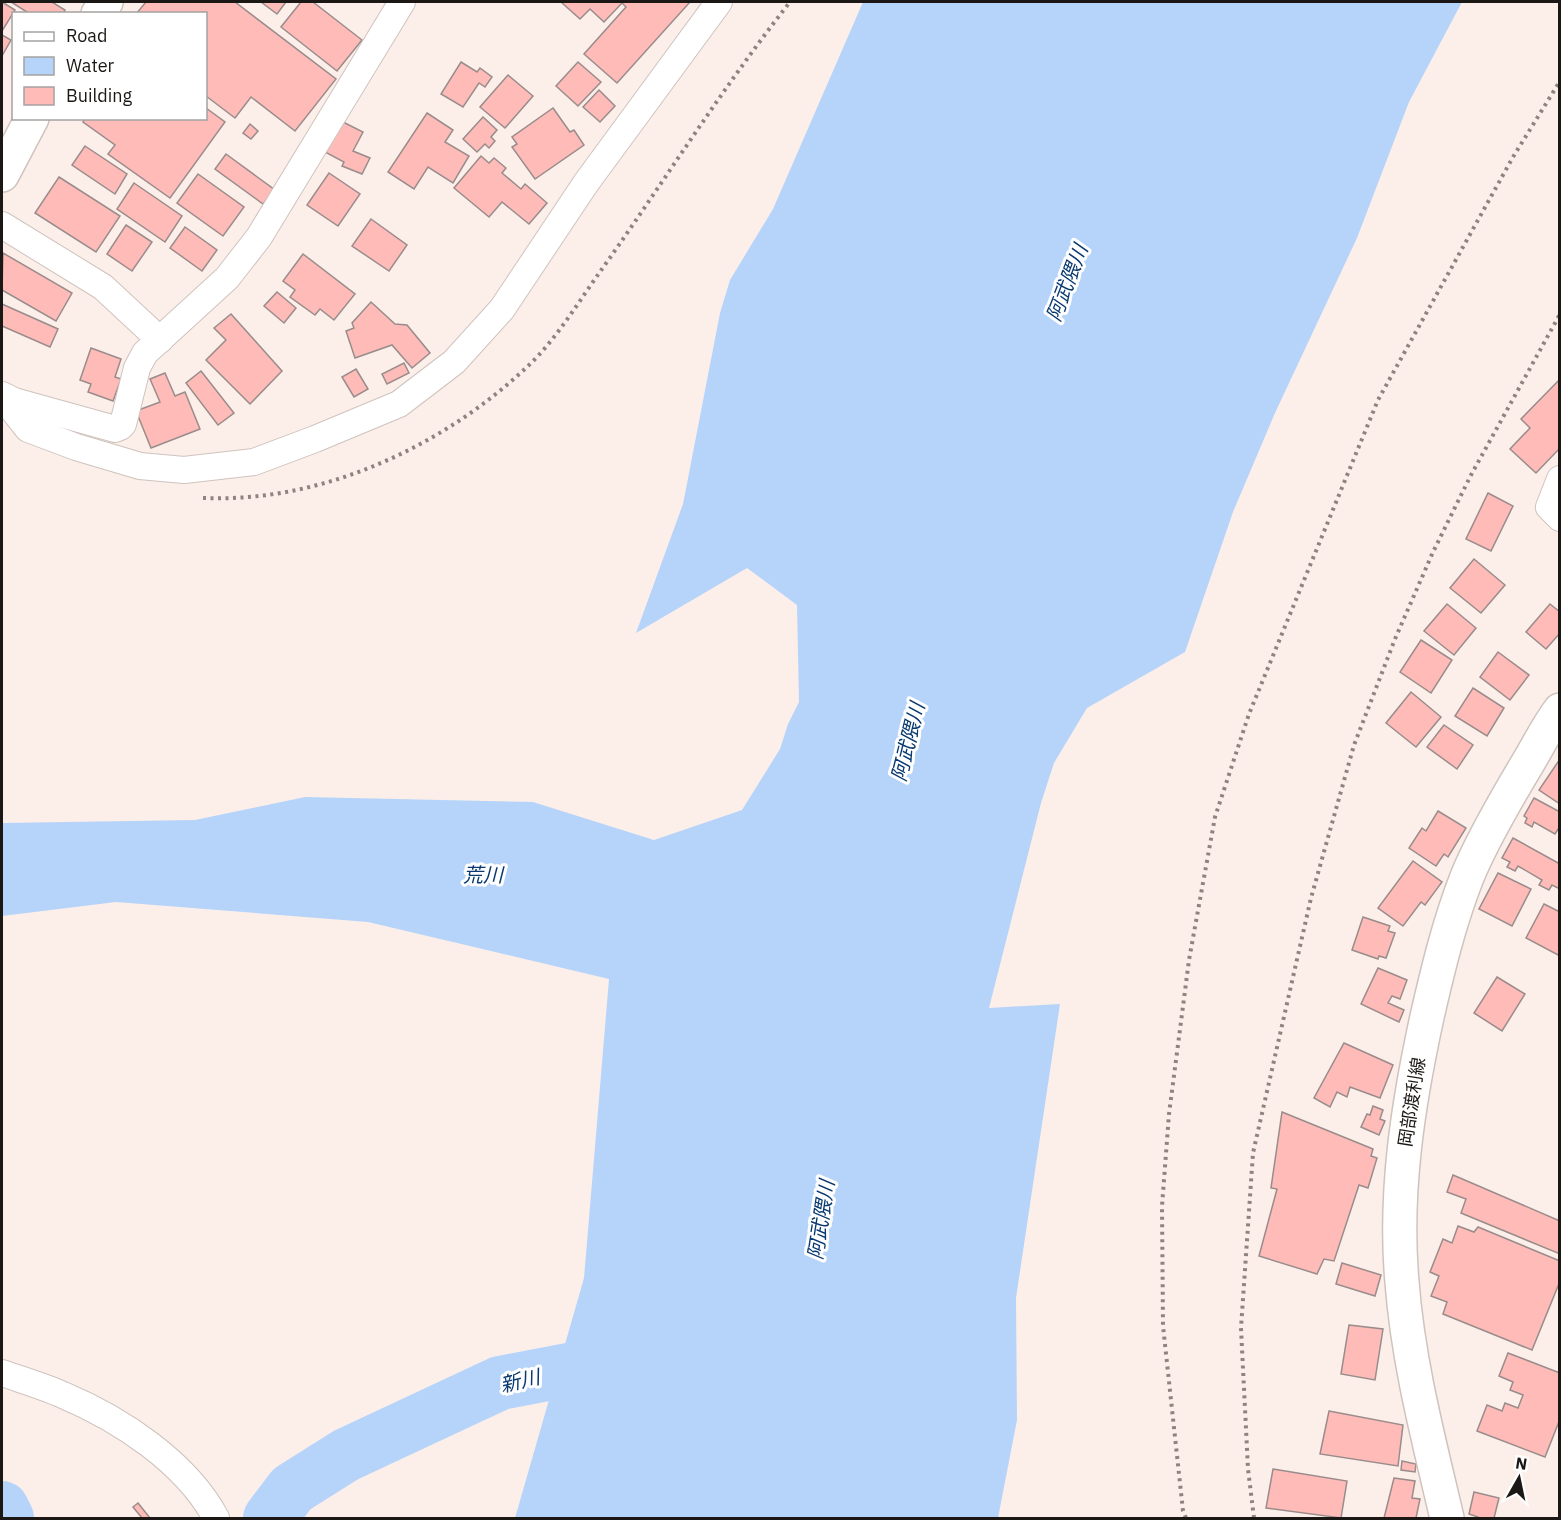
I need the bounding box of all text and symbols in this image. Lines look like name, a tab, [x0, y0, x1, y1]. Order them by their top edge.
legend	[12, 12, 207, 120]
text: Road	[66, 24, 107, 47]
text: Water	[66, 54, 115, 77]
text: Building	[66, 84, 133, 107]
water label: 阿武隈川	[1040, 239, 1094, 325]
water label: 阿武隈川	[885, 698, 931, 784]
water label: 荒川	[463, 861, 505, 888]
street label: 岡部渡利線	[1393, 1056, 1430, 1148]
water label: 阿武隈川	[801, 1176, 840, 1262]
water label: 新川	[497, 1362, 544, 1398]
north arrow	[1489, 1448, 1549, 1508]
text: N	[1514, 1452, 1529, 1474]

